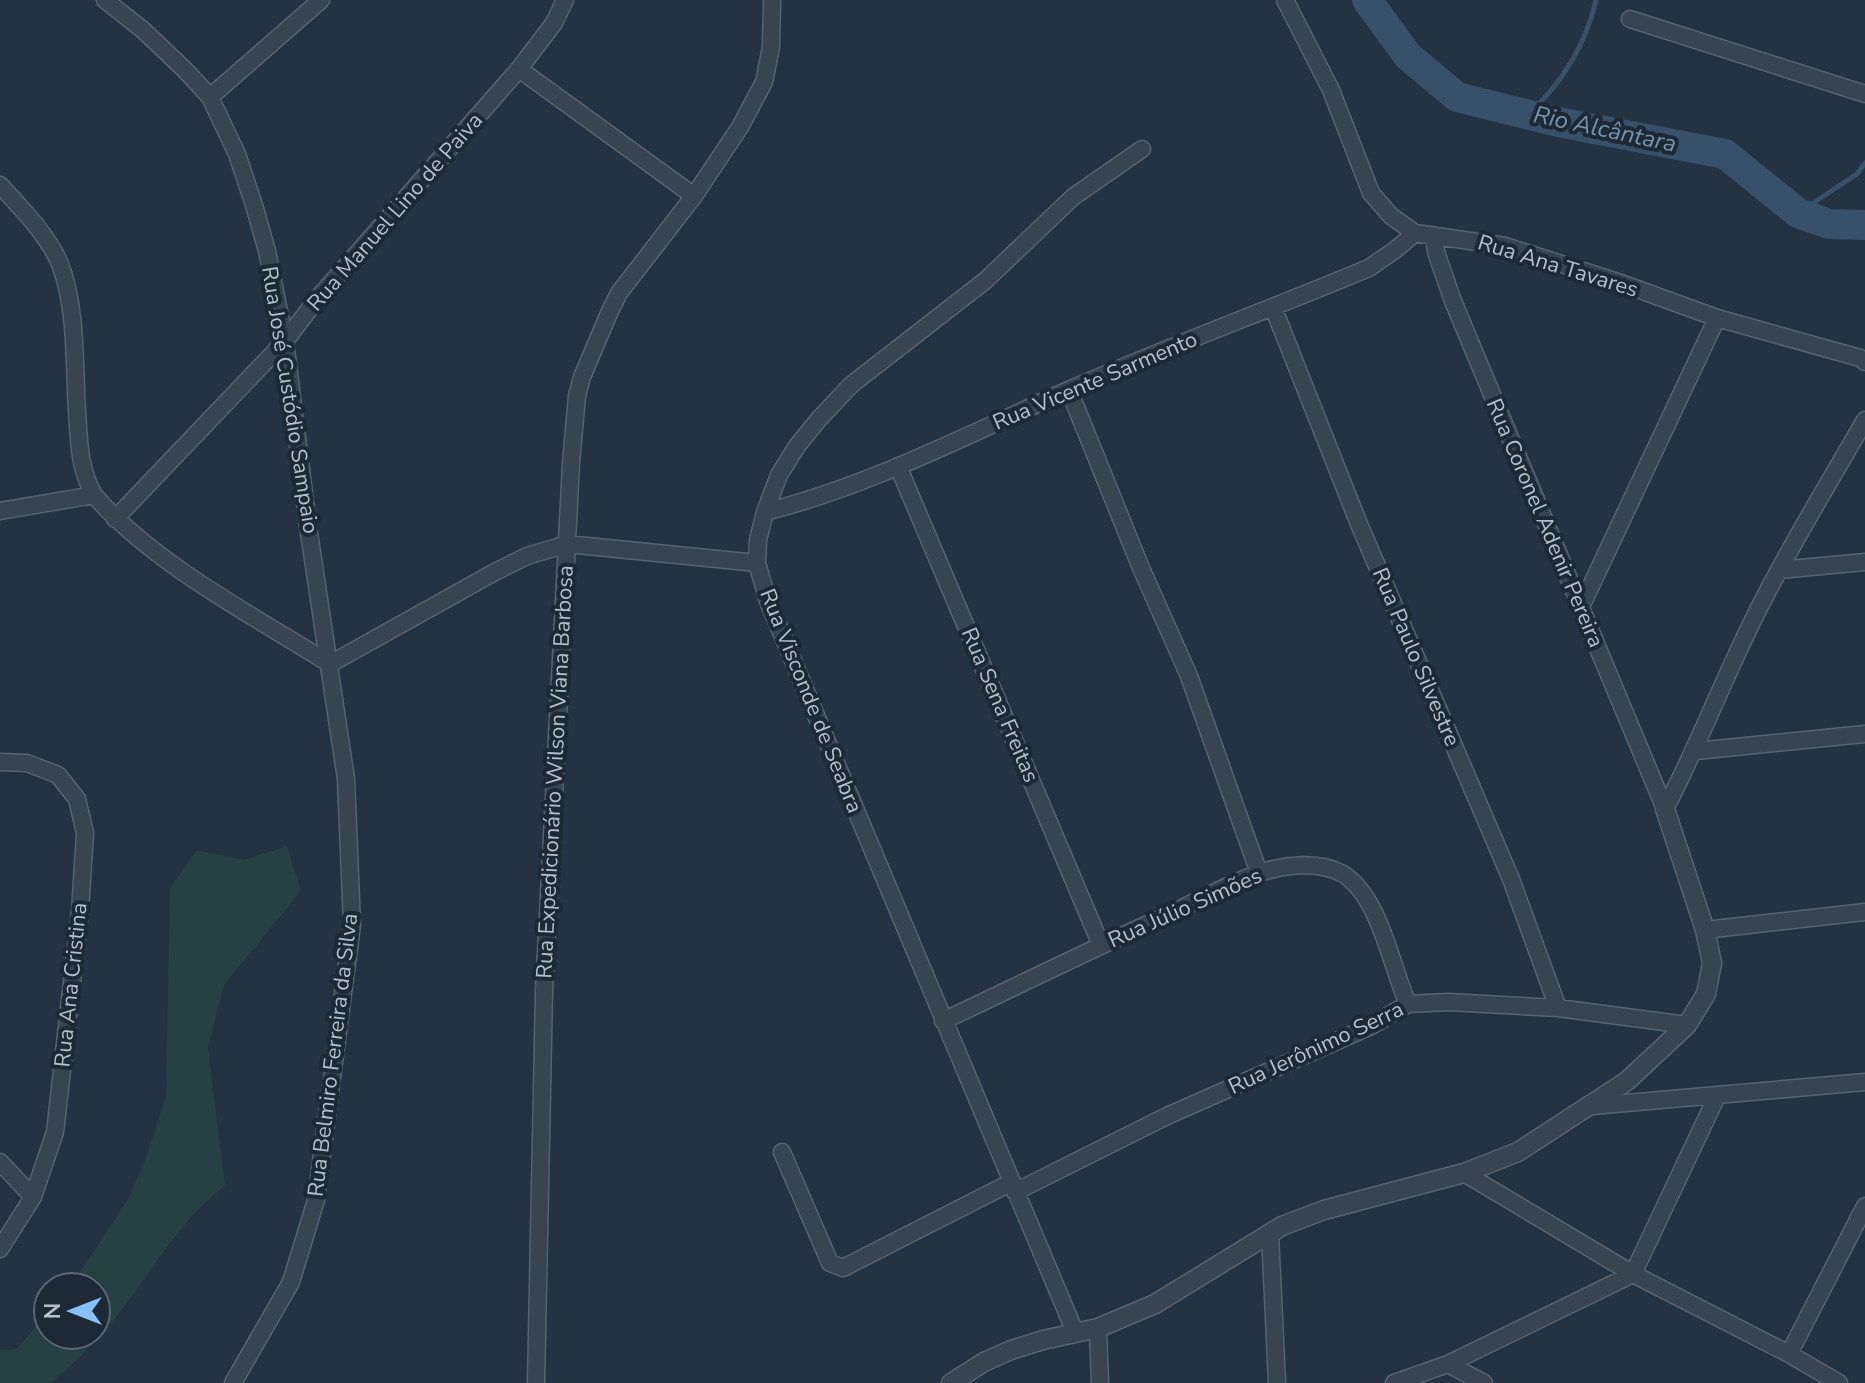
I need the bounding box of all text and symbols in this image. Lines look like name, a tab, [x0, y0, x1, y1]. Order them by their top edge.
water label: Rio Alcântara	[1531, 98, 1679, 160]
street label: Rua Manuel Lino de Paiva	[300, 106, 490, 318]
street label: Rua Ana Tavares	[1474, 227, 1642, 305]
street label: Rua José Custódio Sampaio	[254, 264, 326, 536]
street label: Rua Vicente Sarmento	[988, 324, 1202, 438]
street label: Rua Coronel Adenir Pereira	[1479, 394, 1611, 652]
street label: Rua Paulo Silvestre	[1365, 563, 1467, 751]
street label: Rua Expedicionário Wilson Viana Barbosa	[529, 565, 581, 979]
street label: Rua Visconde de Seabra	[752, 584, 870, 818]
street label: Rua Sena Freitas	[954, 623, 1046, 787]
street label: Rua Júlio Simões	[1103, 861, 1267, 955]
street label: Rua Ana Cristina	[47, 901, 95, 1069]
street label: Rua Belmiro Ferreira da Silva	[301, 911, 365, 1199]
street label: Rua Jerônimo Serra	[1224, 994, 1408, 1102]
north arrow	[32, 1271, 112, 1351]
text: N	[38, 1303, 68, 1319]

